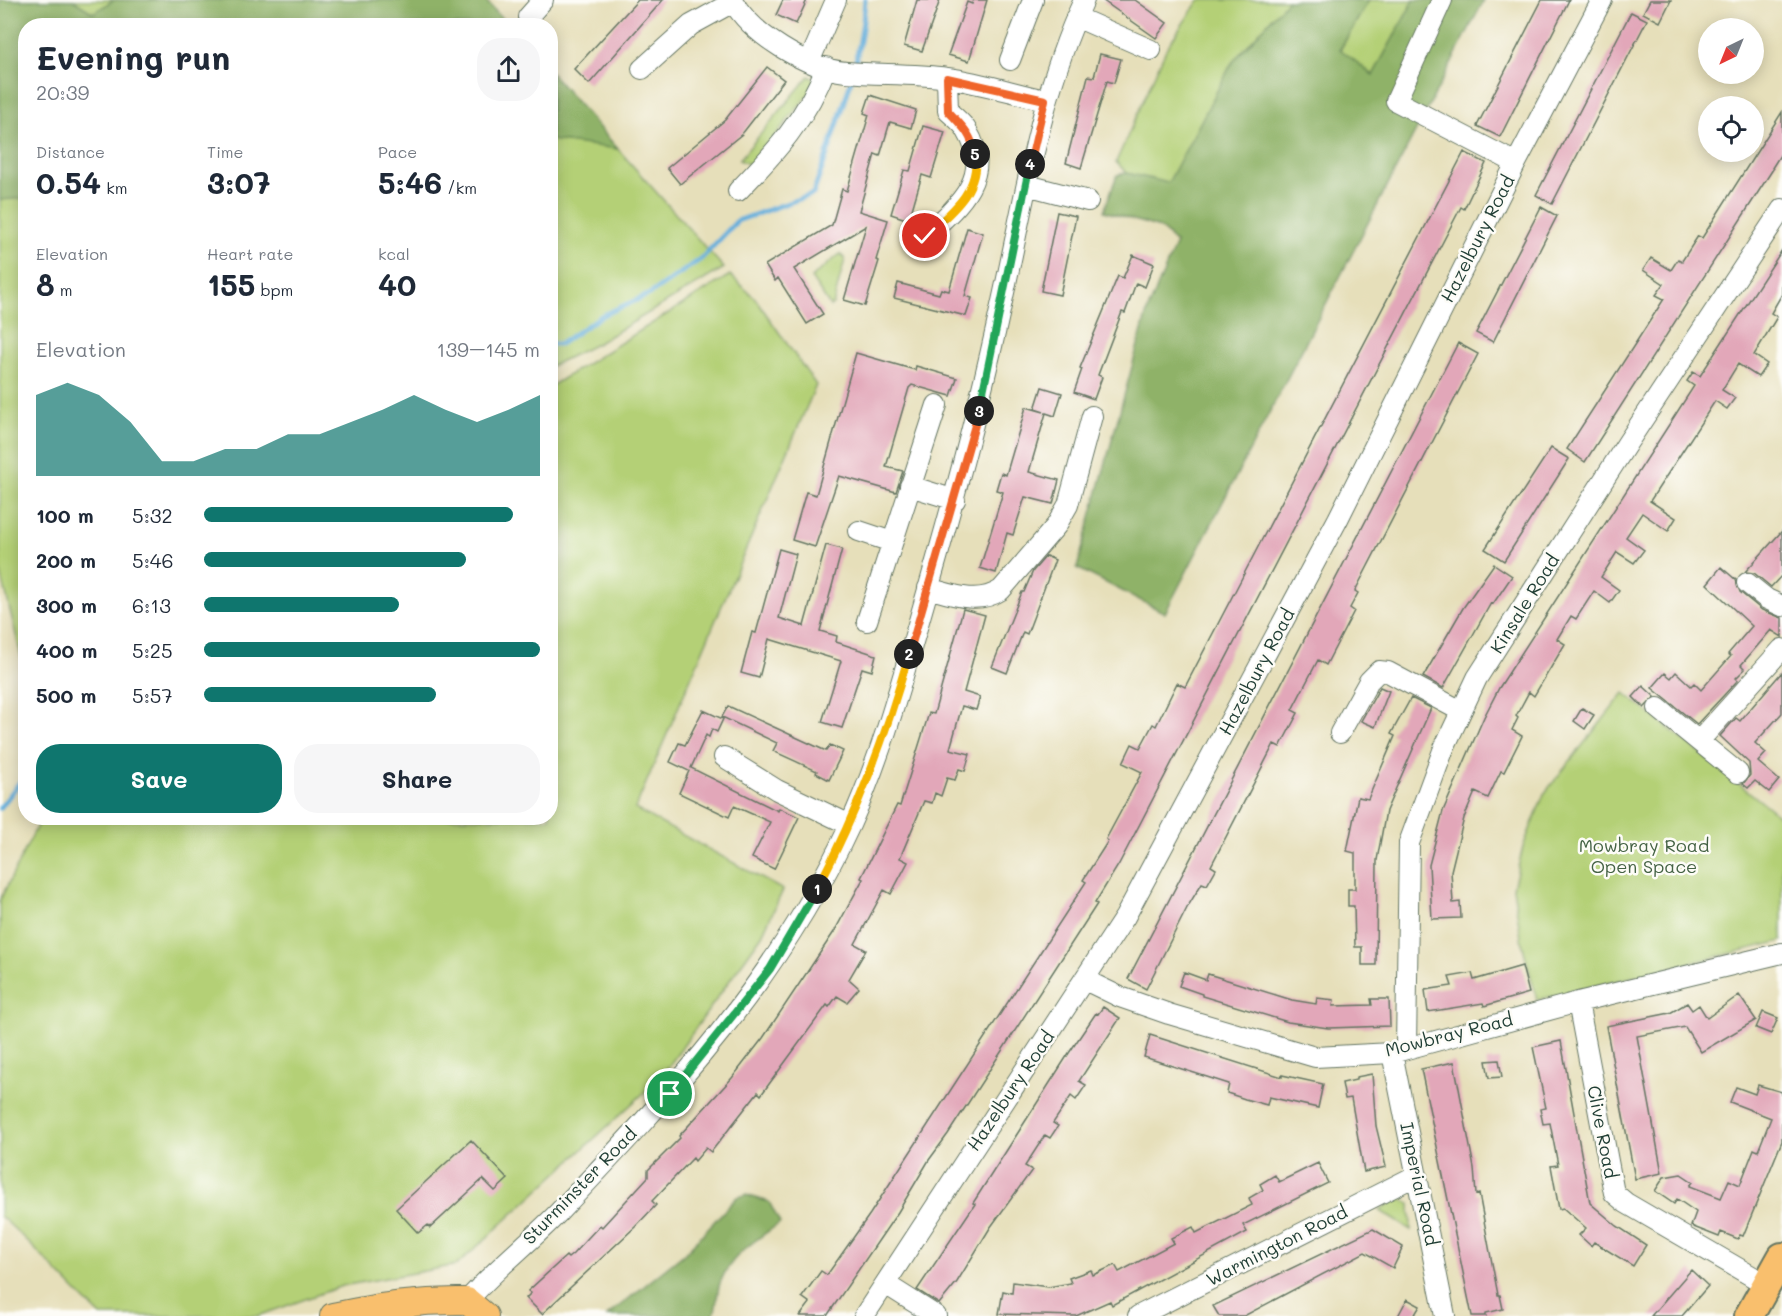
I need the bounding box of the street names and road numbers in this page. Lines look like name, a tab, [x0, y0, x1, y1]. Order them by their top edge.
street label: Hazelbury Road	[1435, 171, 1520, 306]
street label: Kinsale Road	[1484, 549, 1564, 658]
street label: Hazelbury Road	[1213, 604, 1300, 739]
street label: Mowbray Road	[1382, 1007, 1515, 1061]
street label: Hazelbury Road	[961, 1026, 1059, 1155]
street label: Clive Road	[1582, 1083, 1624, 1180]
street label: Imperial Road	[1395, 1120, 1445, 1248]
street label: Sturminster Road	[517, 1122, 641, 1249]
street label: Warmington Road	[1202, 1199, 1351, 1291]

